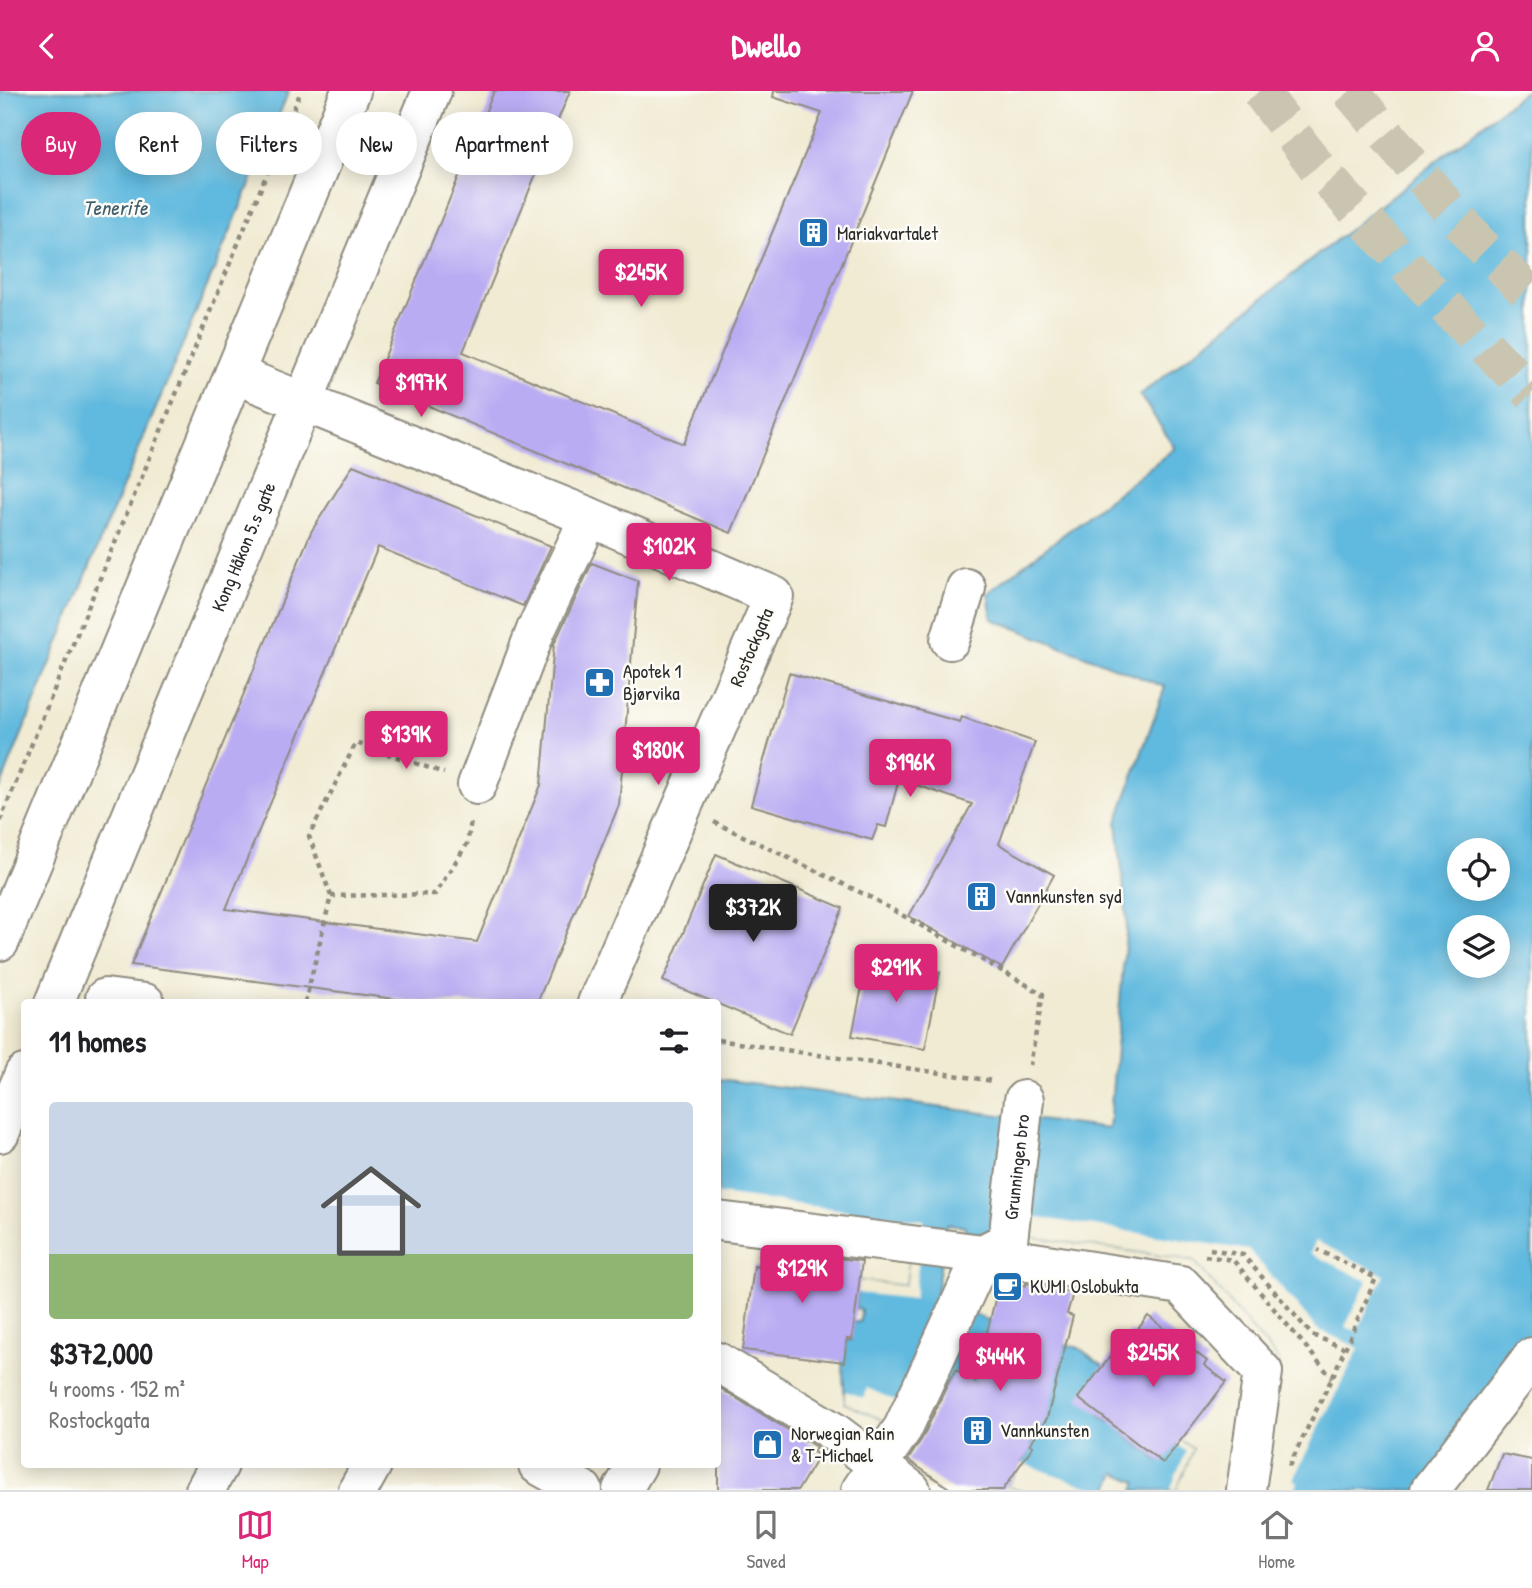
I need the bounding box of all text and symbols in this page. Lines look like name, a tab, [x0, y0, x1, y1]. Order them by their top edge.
text: Dwello	[731, 24, 801, 67]
icon: back	[28, 27, 66, 65]
icon: person	[1466, 27, 1504, 65]
chip: Buy	[21, 112, 101, 175]
chip: Rent	[115, 112, 202, 175]
chip: Filters	[216, 112, 322, 175]
chip: New	[336, 112, 417, 175]
chip: Apartment	[431, 112, 573, 175]
water label: Tenerife	[83, 193, 149, 222]
building icon: Mariakvartalet	[797, 216, 831, 250]
place label: Mariakvartalet	[837, 220, 939, 246]
pin: $245K	[592, 249, 690, 309]
text: $245K	[615, 256, 667, 287]
pin: $197K	[372, 359, 470, 419]
text: $197K	[395, 366, 447, 397]
street label: Kong Håkon 5.s gate	[205, 478, 282, 615]
pin: $102K	[620, 524, 718, 583]
text: $102K	[642, 530, 696, 561]
street label: Rostockgata	[723, 603, 779, 690]
place label: Apotek 1 Bjørvika	[623, 658, 681, 706]
pharmacy icon: Apotek 1 Bjørvika	[583, 665, 617, 699]
pin: $139K	[357, 711, 455, 771]
text: $139K	[381, 718, 431, 749]
pin: $180K	[609, 727, 707, 787]
text: $180K	[632, 734, 684, 765]
pin: $196K	[861, 739, 959, 799]
text: $196K	[885, 746, 935, 777]
map controls	[1447, 838, 1510, 978]
button: locate	[1447, 838, 1510, 901]
building icon: Vannkunsten syd	[965, 879, 999, 913]
place label: Vannkunsten syd	[1005, 883, 1122, 909]
pin: $372K	[704, 885, 802, 944]
text: $372K	[725, 891, 781, 922]
button: layers	[1447, 915, 1510, 978]
pin: $291K	[847, 944, 945, 1004]
text: $291K	[870, 951, 922, 982]
text: 11 homes	[49, 1021, 146, 1061]
icon: filters	[655, 1022, 693, 1060]
street label: Grunningen bro	[998, 1113, 1035, 1221]
icon: home	[308, 1148, 434, 1274]
pin: $129K	[753, 1245, 851, 1305]
text: $129K	[776, 1252, 828, 1283]
cafe icon: KUMI Oslobukta	[990, 1269, 1024, 1303]
place label: KUMI Oslobukta	[1030, 1273, 1139, 1299]
pin: $245K	[1104, 1329, 1202, 1389]
text: $372,000	[49, 1333, 153, 1373]
pin: $444K	[951, 1333, 1049, 1393]
text: $245K	[1127, 1336, 1179, 1367]
text: $444K	[975, 1340, 1025, 1371]
text: 4 rooms · 152 m²	[49, 1373, 185, 1404]
text: Rostockgata	[49, 1404, 149, 1435]
building icon: Vannkunsten	[960, 1413, 994, 1447]
place label: Vannkunsten	[1000, 1417, 1089, 1443]
place label: Norwegian Rain & T-Michael	[791, 1420, 894, 1468]
shop icon: Norwegian Rain & T-Michael	[751, 1427, 785, 1461]
tab: Map	[236, 1506, 274, 1574]
tab: Saved	[747, 1506, 785, 1574]
tab: Home	[1258, 1506, 1296, 1574]

